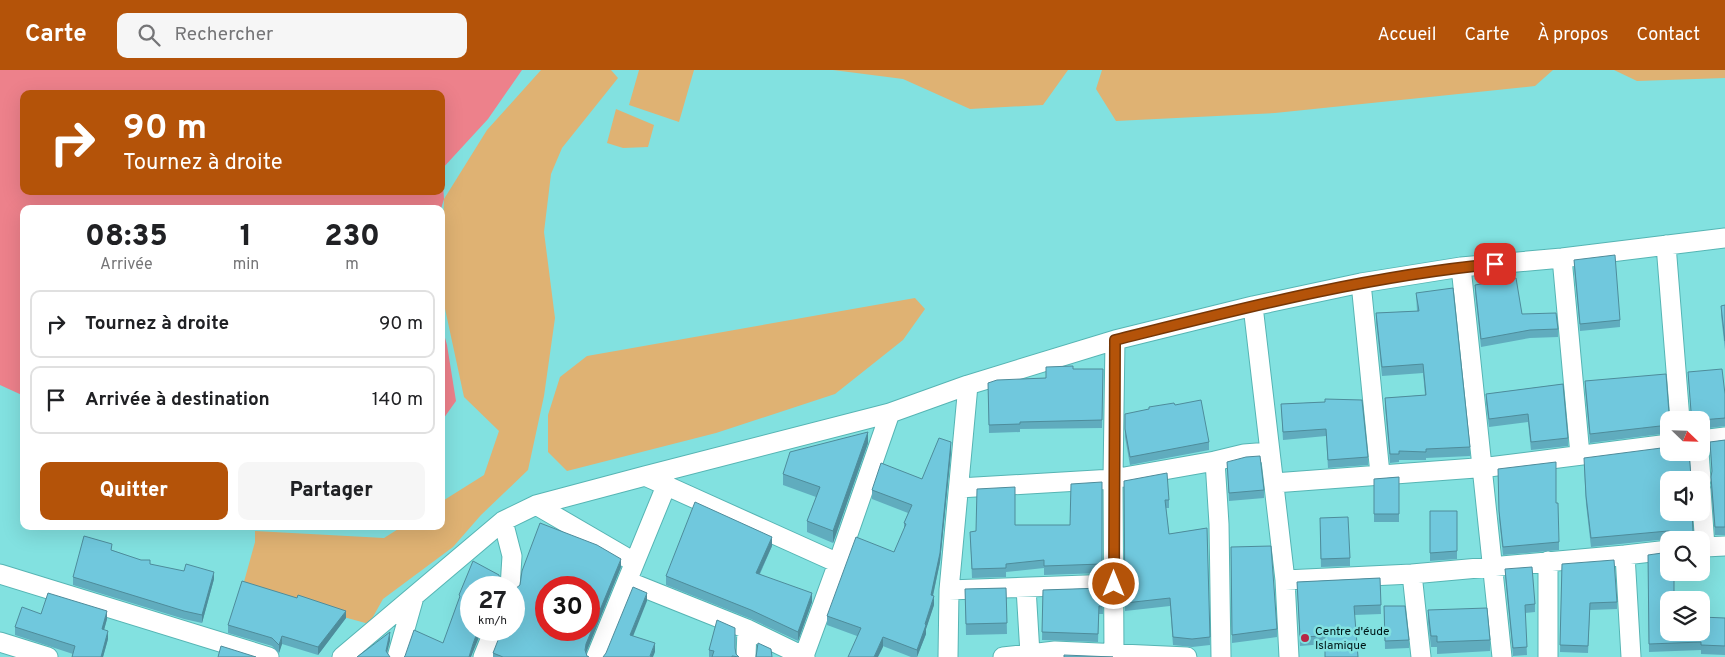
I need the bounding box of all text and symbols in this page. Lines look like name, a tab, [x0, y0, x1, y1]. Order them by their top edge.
search box	[117, 13, 467, 58]
text: Carte	[25, 20, 87, 50]
icon: search	[135, 21, 163, 49]
text: Rechercher	[175, 23, 273, 47]
text: Accueil	[1377, 24, 1436, 47]
text: Carte	[1464, 24, 1509, 47]
text: À propos	[1537, 24, 1608, 47]
text: Contact	[1636, 24, 1700, 47]
text: 90 m	[123, 107, 207, 151]
icon: right	[40, 110, 105, 175]
text: Tournez à droite	[123, 150, 283, 177]
text: 08:35	[85, 219, 168, 256]
text: 1	[240, 219, 252, 256]
text: 230	[324, 219, 380, 256]
pin	[1474, 243, 1516, 285]
icon: arrive	[1481, 250, 1509, 278]
text: Arrivée	[100, 255, 153, 275]
text: min	[233, 255, 259, 275]
text: m	[345, 255, 359, 275]
icon: right	[42, 310, 70, 338]
text: Tournez à droite	[85, 312, 229, 336]
text: 90 m	[379, 312, 423, 336]
icon: arrive	[42, 386, 70, 414]
text: Arrivée à destination	[85, 388, 270, 412]
text: 140 m	[372, 388, 423, 412]
north arrow	[1660, 411, 1710, 461]
map controls	[1660, 411, 1710, 641]
button: Quitter	[40, 462, 228, 520]
button: Partager	[238, 462, 425, 520]
button: sound	[1660, 471, 1710, 521]
button: search	[1660, 531, 1710, 581]
position arrow	[1087, 557, 1139, 609]
speed limit sign: 30	[535, 576, 600, 641]
text: 27	[478, 586, 507, 618]
button: layers	[1660, 591, 1710, 641]
text: km/h	[478, 613, 507, 629]
place label: Centre d'éude Islamique	[1315, 624, 1389, 654]
marker: Centre d'éude Islamique	[1299, 632, 1311, 644]

